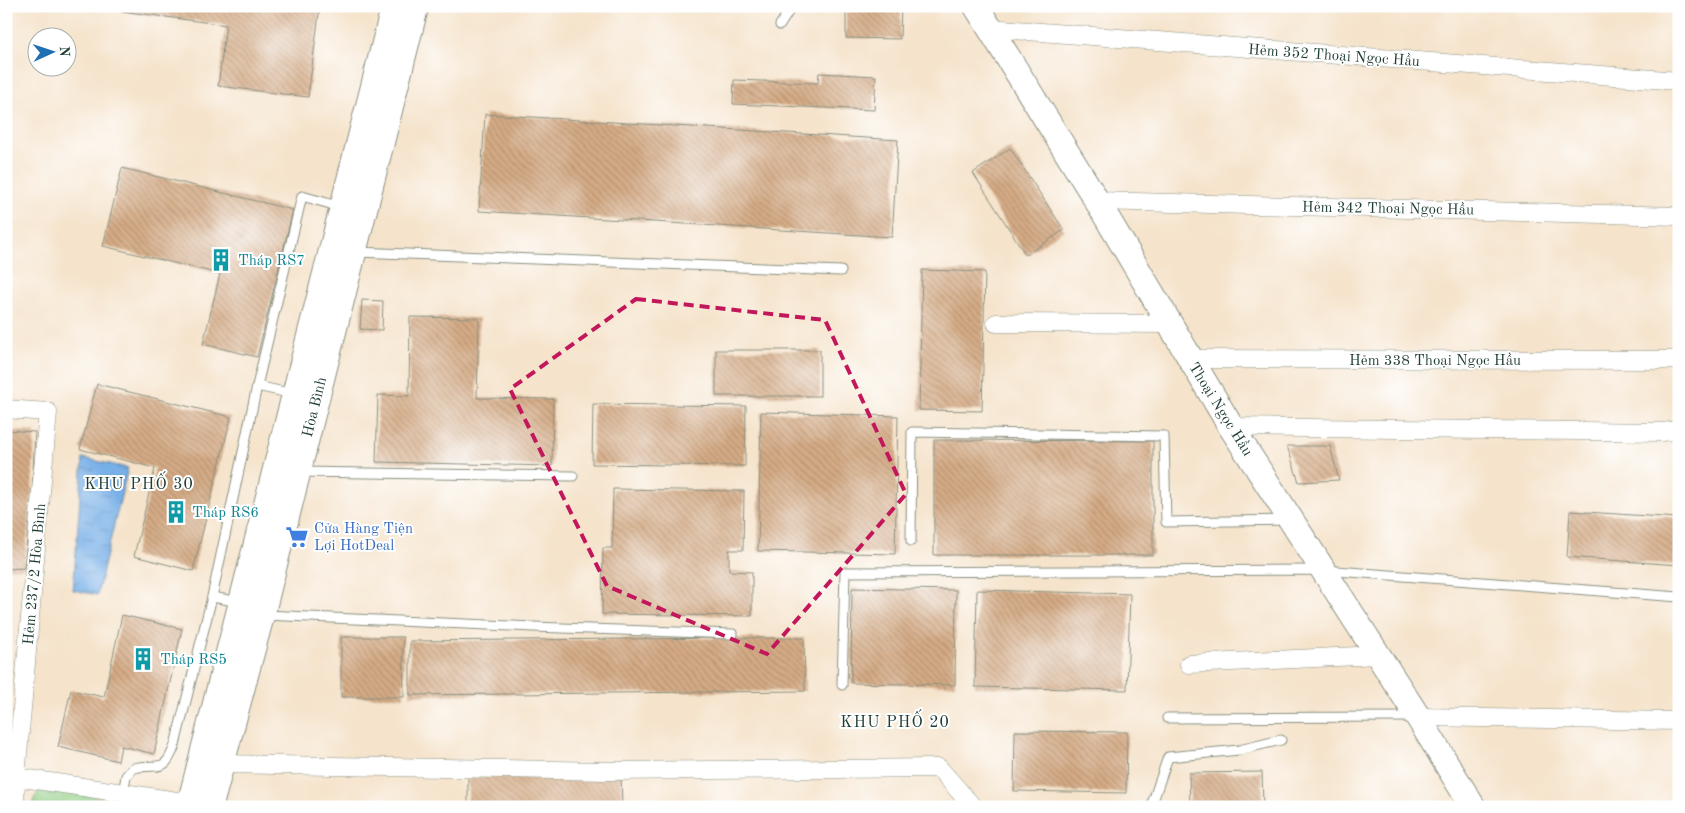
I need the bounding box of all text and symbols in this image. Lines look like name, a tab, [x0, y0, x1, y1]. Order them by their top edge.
north arrow	[28, 28, 78, 78]
street label: Hẻm 352 Thoại Ngọc Hầu	[1247, 41, 1420, 70]
text: N	[57, 46, 71, 57]
street label: Hẻm 342 Thoại Ngọc Hầu	[1302, 198, 1474, 219]
building icon: Tháp RS7	[208, 247, 234, 273]
place label: Tháp RS7	[238, 254, 305, 269]
street label: Hẻm 338 Thoại Ngọc Hầu	[1349, 352, 1521, 369]
street label: Thoại Ngọc Hầu	[1185, 359, 1256, 459]
street label: Hòa Bình	[301, 376, 330, 439]
district label: KHU PHỐ 30	[84, 471, 194, 493]
building icon: Tháp RS6	[163, 499, 189, 525]
street label: Hẻm 237/2 Hòa Bình	[22, 503, 49, 646]
place label: Tháp RS6	[192, 506, 259, 521]
place label: Cửa Hàng Tiện Lợi HotDeal	[314, 522, 413, 554]
supermarket icon: Cửa Hàng Tiện Lợi HotDeal	[284, 524, 310, 550]
building icon: Tháp RS5	[130, 646, 156, 672]
place label: Tháp RS5	[160, 653, 227, 668]
district label: KHU PHỐ 20	[840, 709, 950, 731]

